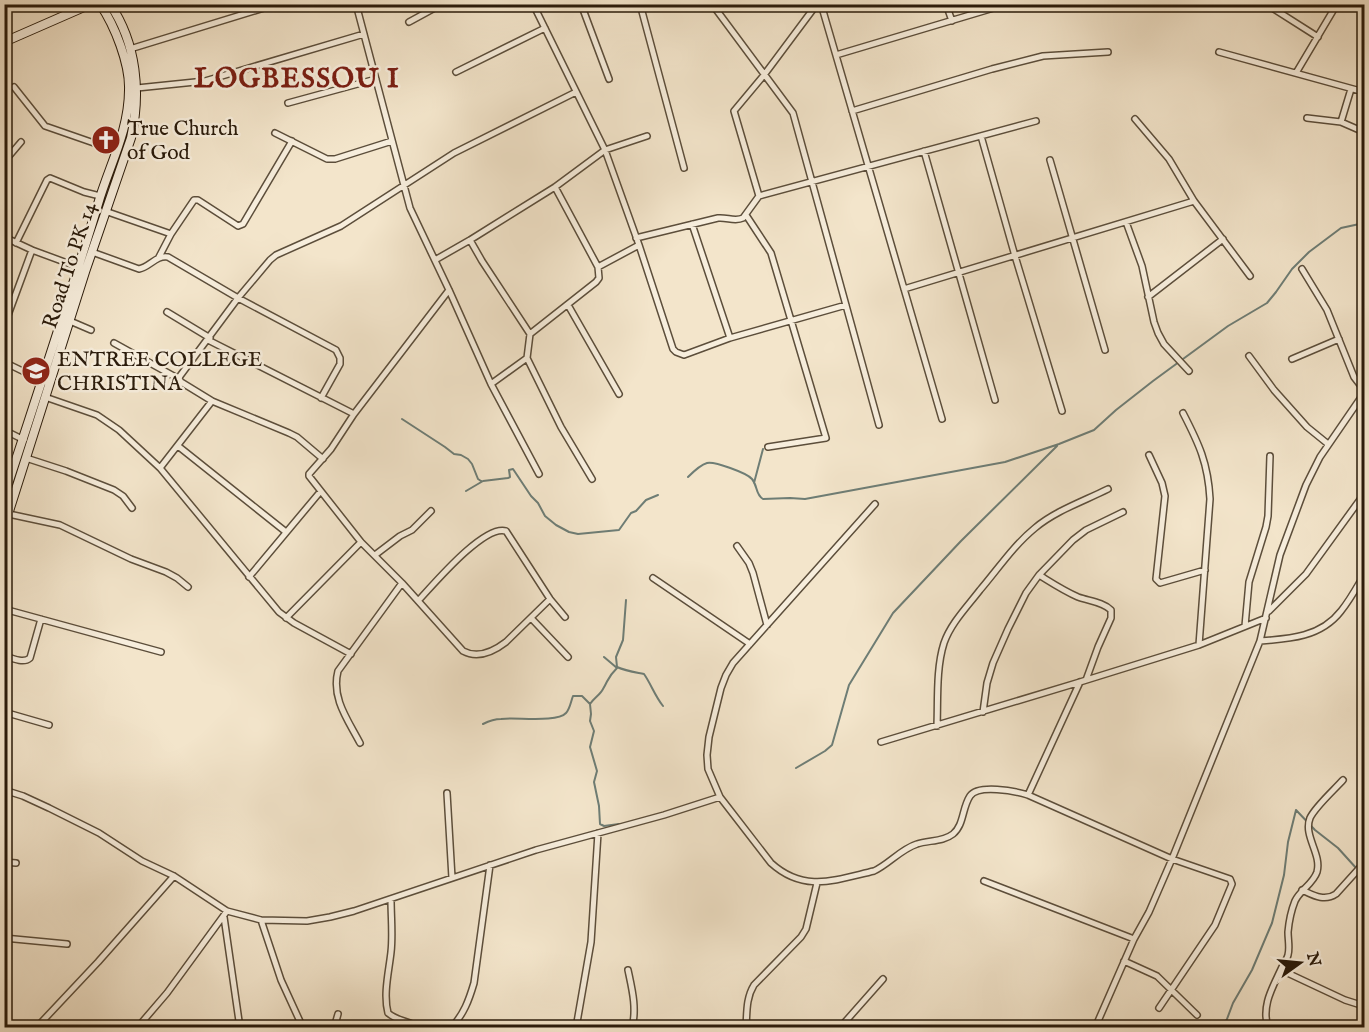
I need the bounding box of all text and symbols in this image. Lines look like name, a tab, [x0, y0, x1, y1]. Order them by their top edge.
district label: LOGBESSOU I	[194, 63, 400, 97]
place label: True Church of God	[127, 116, 238, 167]
church icon: True Church of God	[90, 124, 122, 156]
street label: Road To PK 14	[37, 198, 104, 332]
place label: ENTREE COLLEGE CHRISTINA	[57, 347, 262, 398]
school or university icon: ENTREE COLLEGE CHRISTINA	[20, 355, 52, 387]
north arrow	[1270, 933, 1330, 993]
text: N	[1301, 949, 1324, 969]

